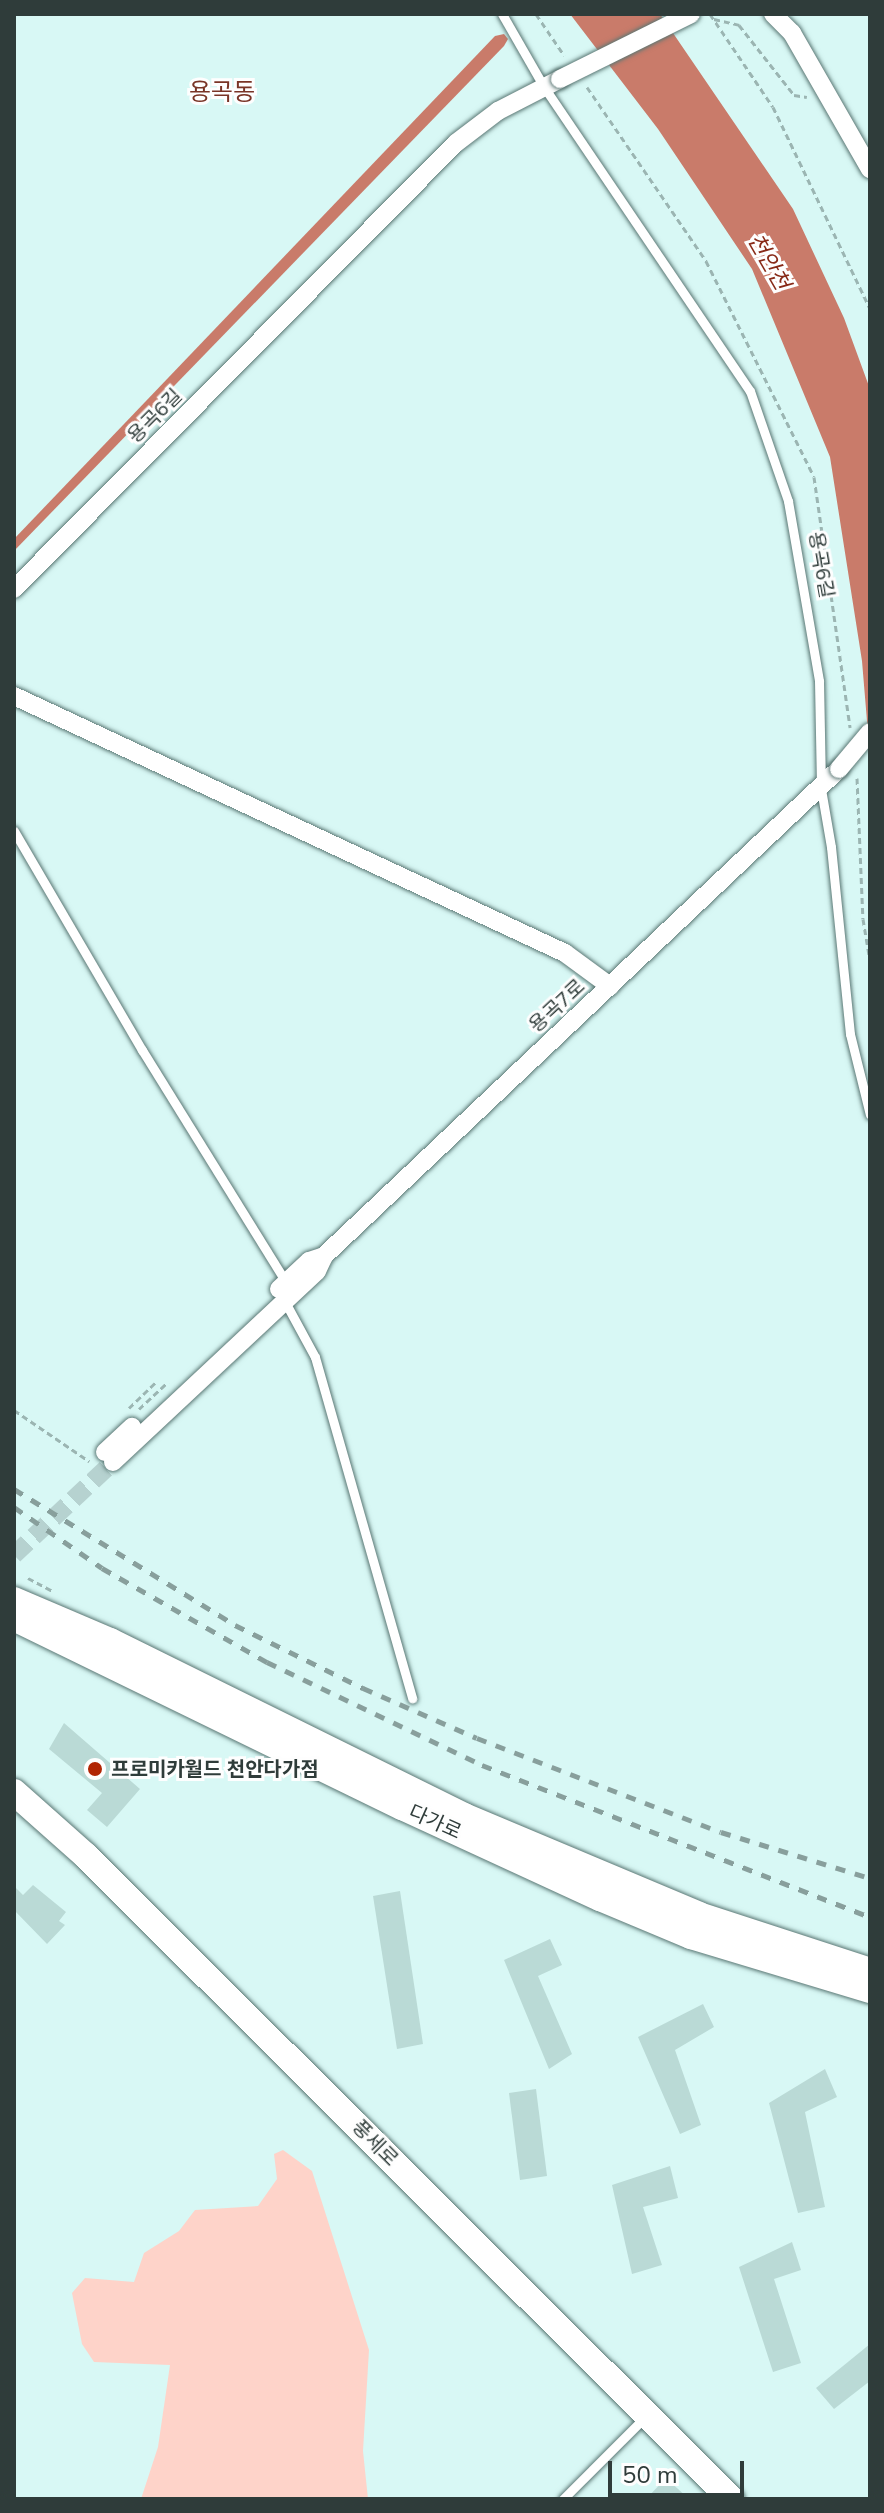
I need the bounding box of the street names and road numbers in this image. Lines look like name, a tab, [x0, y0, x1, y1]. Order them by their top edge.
street label: 용곡6길	[123, 384, 187, 448]
street label: 용곡6길	[803, 530, 839, 600]
street label: 용곡7로	[524, 974, 590, 1038]
street label: 다가로	[405, 1800, 465, 1844]
street label: 풍세로	[347, 2115, 403, 2171]

